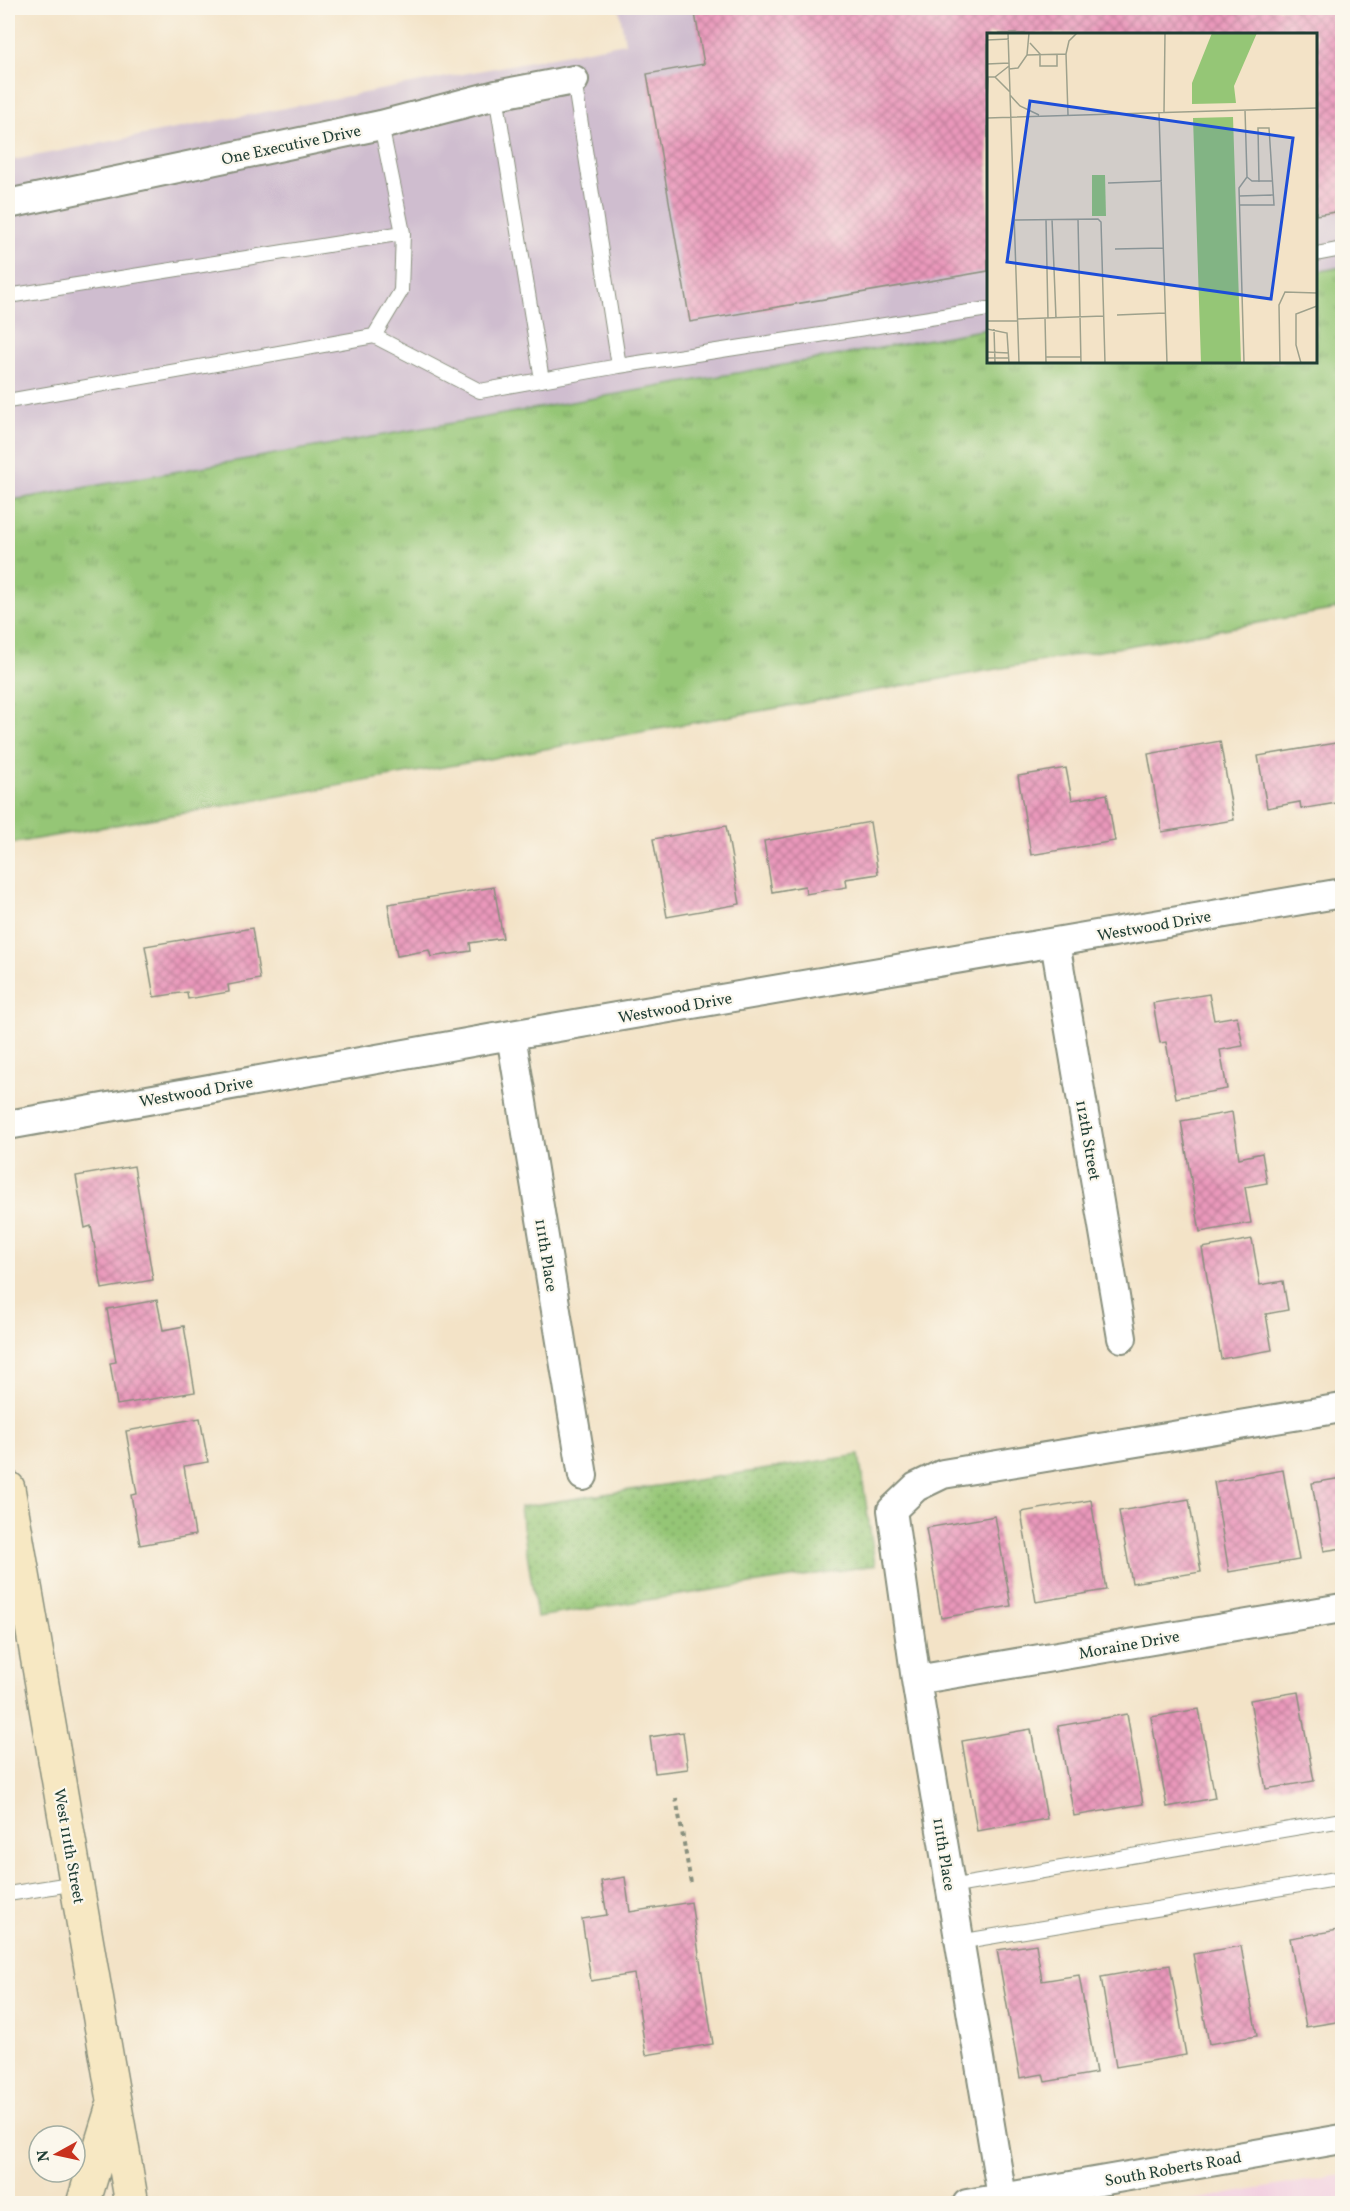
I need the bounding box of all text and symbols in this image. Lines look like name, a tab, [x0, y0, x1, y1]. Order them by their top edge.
inset map	[987, 33, 1317, 363]
street label: One Executive Drive	[220, 120, 363, 171]
street label: Westwood Drive	[1096, 906, 1213, 948]
street label: Westwood Drive	[617, 988, 734, 1030]
street label: Westwood Drive	[138, 1072, 255, 1114]
street label: 112th Street	[1069, 1098, 1105, 1183]
street label: 111th Place	[528, 1217, 562, 1293]
street label: Moraine Drive	[1077, 1626, 1181, 1666]
street label: West 111th Street	[47, 1787, 89, 1906]
street label: 111th Place	[926, 1816, 960, 1892]
north arrow	[27, 2124, 87, 2184]
street label: South Roberts Road	[1103, 2147, 1243, 2193]
text: N	[32, 2148, 56, 2163]

